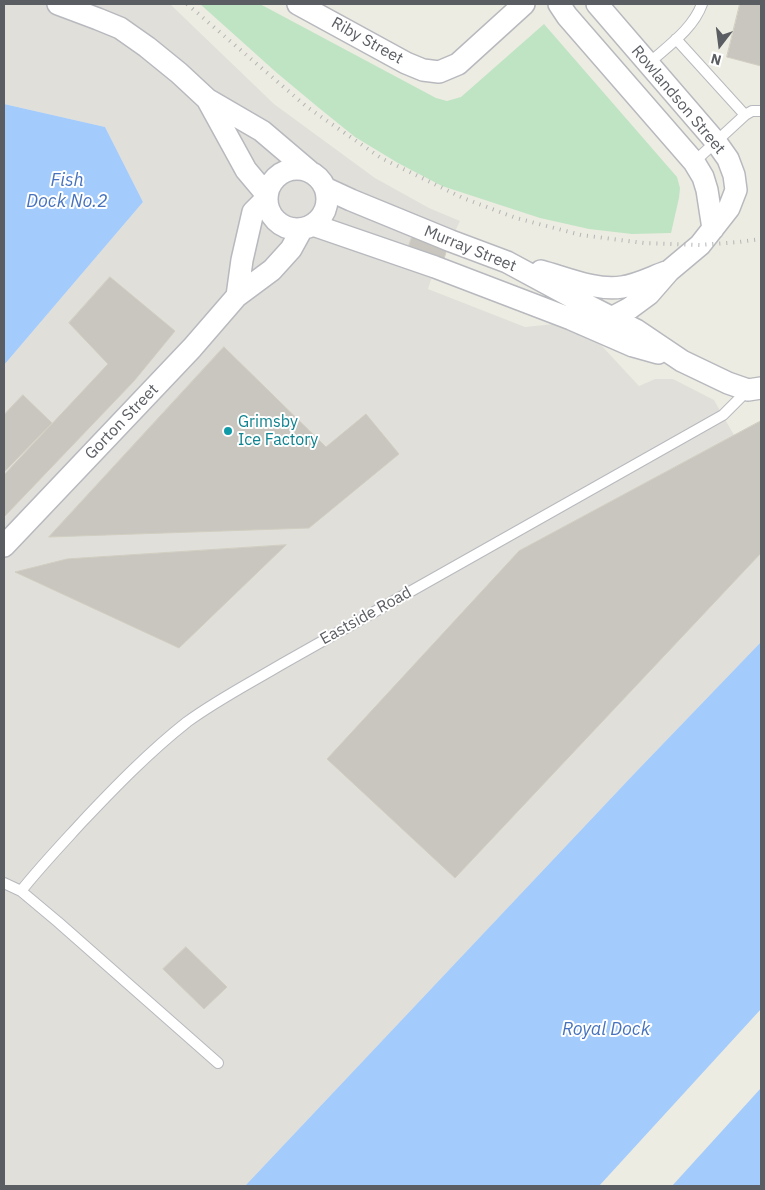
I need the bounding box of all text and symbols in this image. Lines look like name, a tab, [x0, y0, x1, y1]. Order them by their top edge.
street label: Riby Street	[328, 13, 406, 69]
north arrow	[695, 20, 745, 70]
street label: Rowlandson Street	[627, 42, 729, 158]
text: N	[709, 49, 723, 69]
water label: Fish Dock No.2	[26, 170, 108, 212]
street label: Murray Street	[421, 222, 519, 276]
street label: Gorton Street	[81, 380, 163, 464]
place label: Grimsby Ice Factory	[238, 412, 318, 450]
marker: Grimsby Ice Factory	[222, 425, 234, 437]
street label: Eastside Road	[317, 583, 415, 649]
water label: Royal Dock	[562, 1019, 650, 1041]

